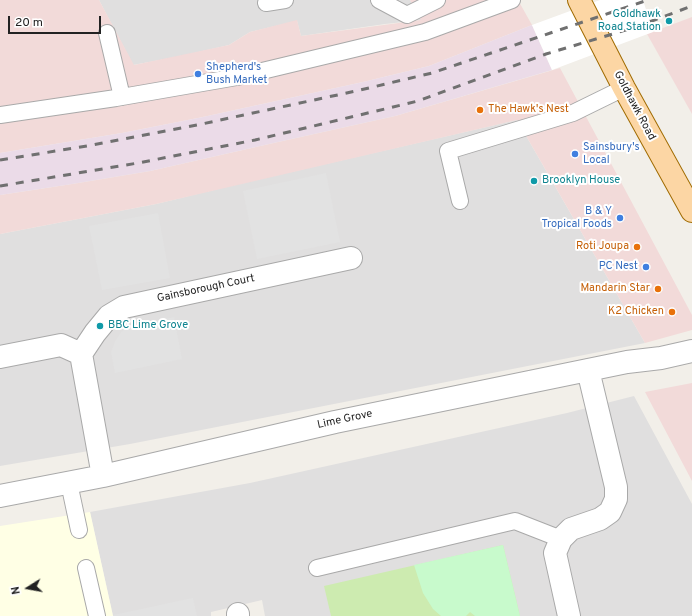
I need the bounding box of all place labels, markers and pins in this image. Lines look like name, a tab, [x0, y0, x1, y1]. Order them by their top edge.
place label: Goldhawk Road Station	[598, 8, 661, 34]
marker: Goldhawk Road Station	[664, 16, 674, 26]
place label: Shepherd's Bush Market	[206, 61, 267, 87]
marker: Shepherd's Bush Market	[193, 69, 203, 79]
place label: The Hawk's Nest	[488, 103, 569, 117]
marker: The Hawk's Nest	[475, 105, 485, 115]
place label: Sainsbury's Local	[583, 141, 640, 167]
marker: Sainsbury's Local	[570, 149, 580, 159]
place label: Brooklyn House	[542, 174, 620, 188]
marker: Brooklyn House	[529, 176, 539, 186]
place label: B & Y Tropical Foods	[542, 205, 612, 231]
marker: B & Y Tropical Foods	[615, 213, 625, 223]
place label: Roti Joupa	[576, 240, 629, 254]
marker: Roti Joupa	[632, 242, 642, 252]
place label: PC Nest	[599, 260, 638, 274]
marker: PC Nest	[641, 262, 651, 272]
place label: Mandarin Star	[581, 282, 650, 296]
marker: Mandarin Star	[653, 284, 663, 294]
place label: K2 Chicken	[608, 305, 664, 319]
marker: K2 Chicken	[667, 307, 677, 317]
place label: BBC Lime Grove	[108, 319, 188, 333]
marker: BBC Lime Grove	[95, 321, 105, 331]

